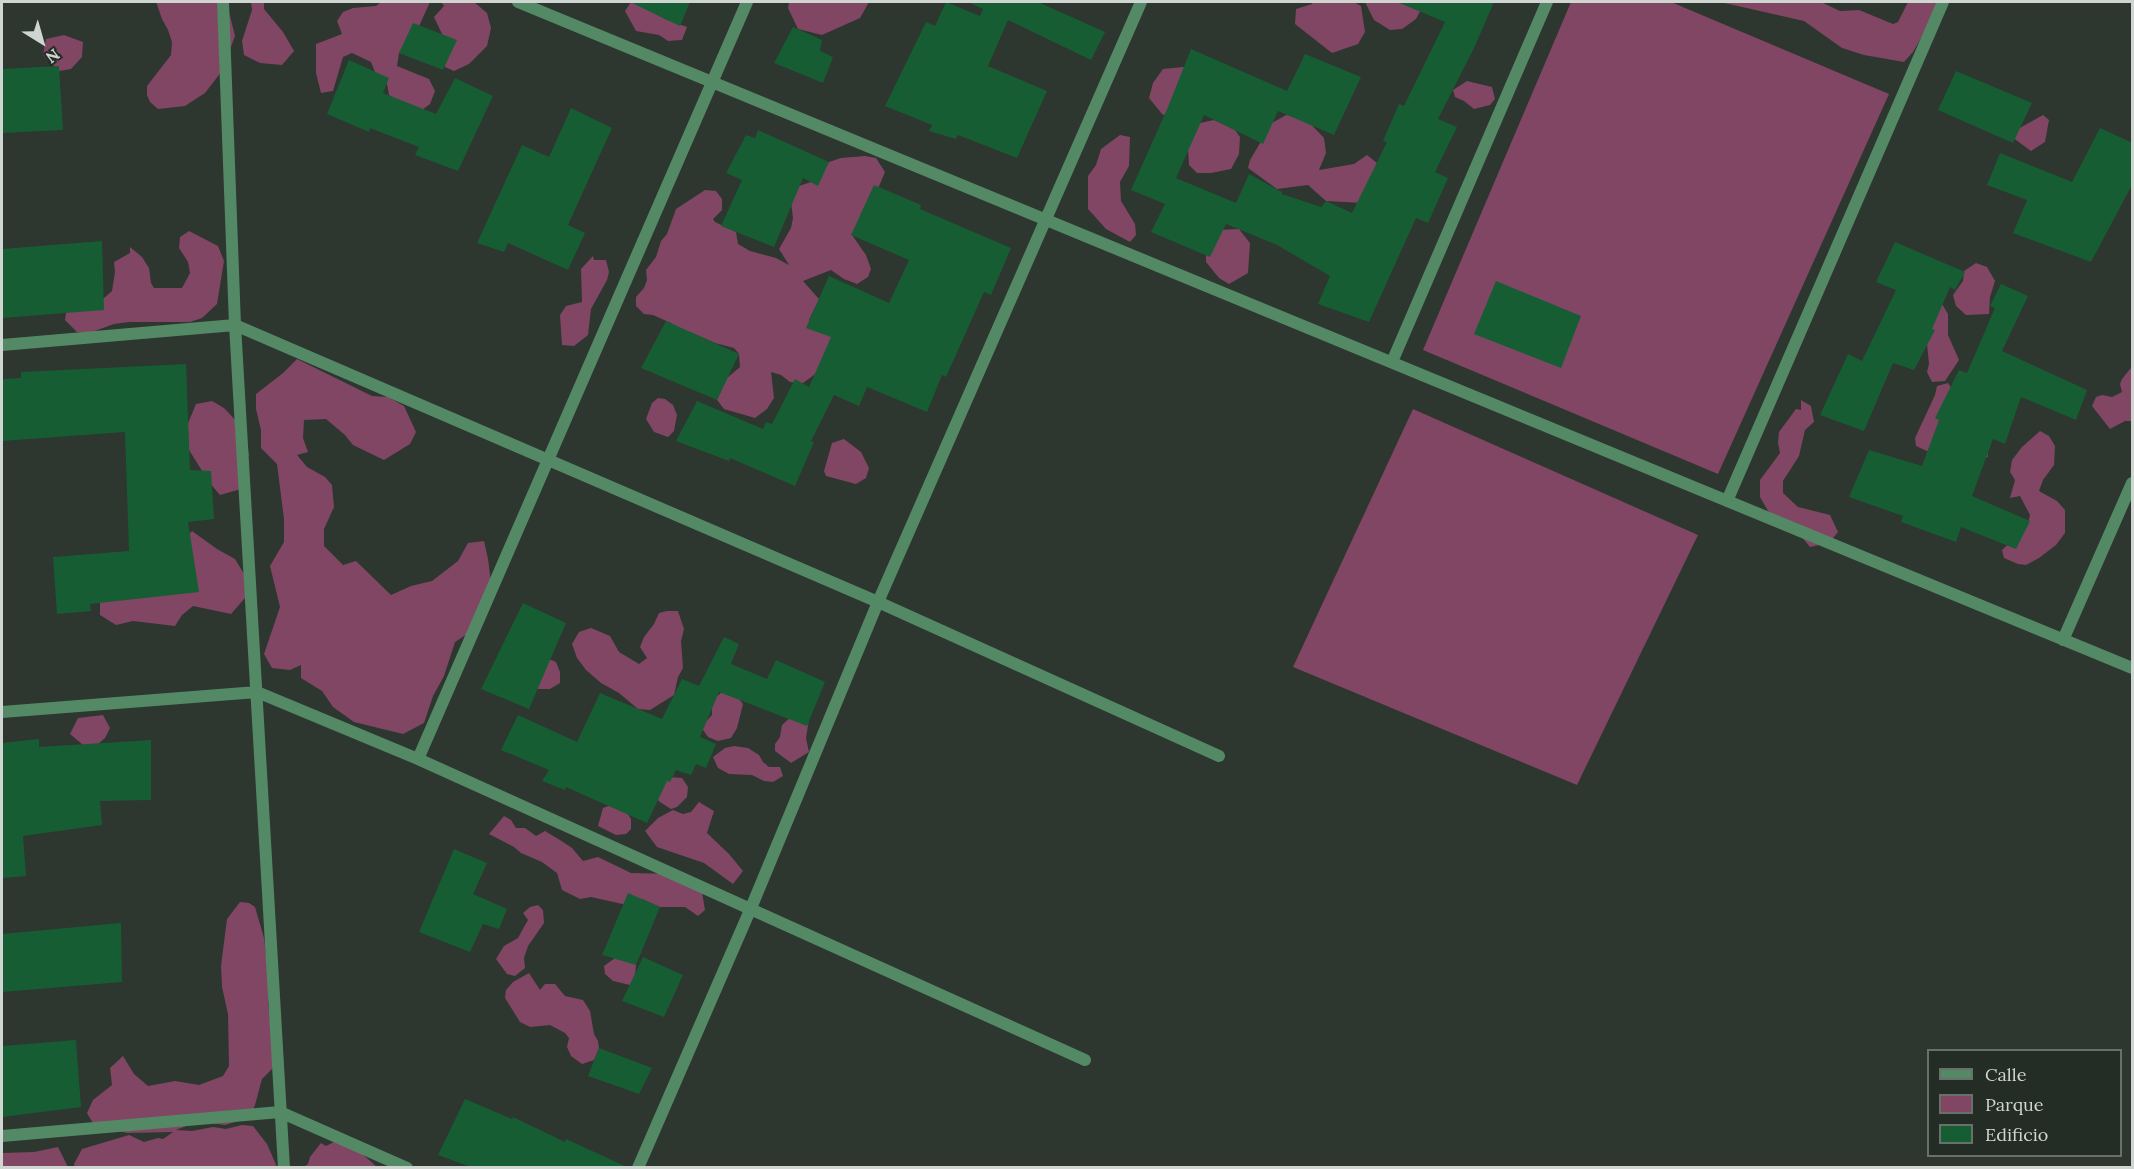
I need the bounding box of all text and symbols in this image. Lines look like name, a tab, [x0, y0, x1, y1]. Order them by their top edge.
north arrow	[12, 12, 72, 72]
text: N	[42, 45, 64, 68]
legend	[1927, 1049, 2122, 1157]
text: Calle	[1985, 1063, 2026, 1086]
text: Parque	[1985, 1093, 2044, 1116]
text: Edificio	[1985, 1123, 2048, 1146]

